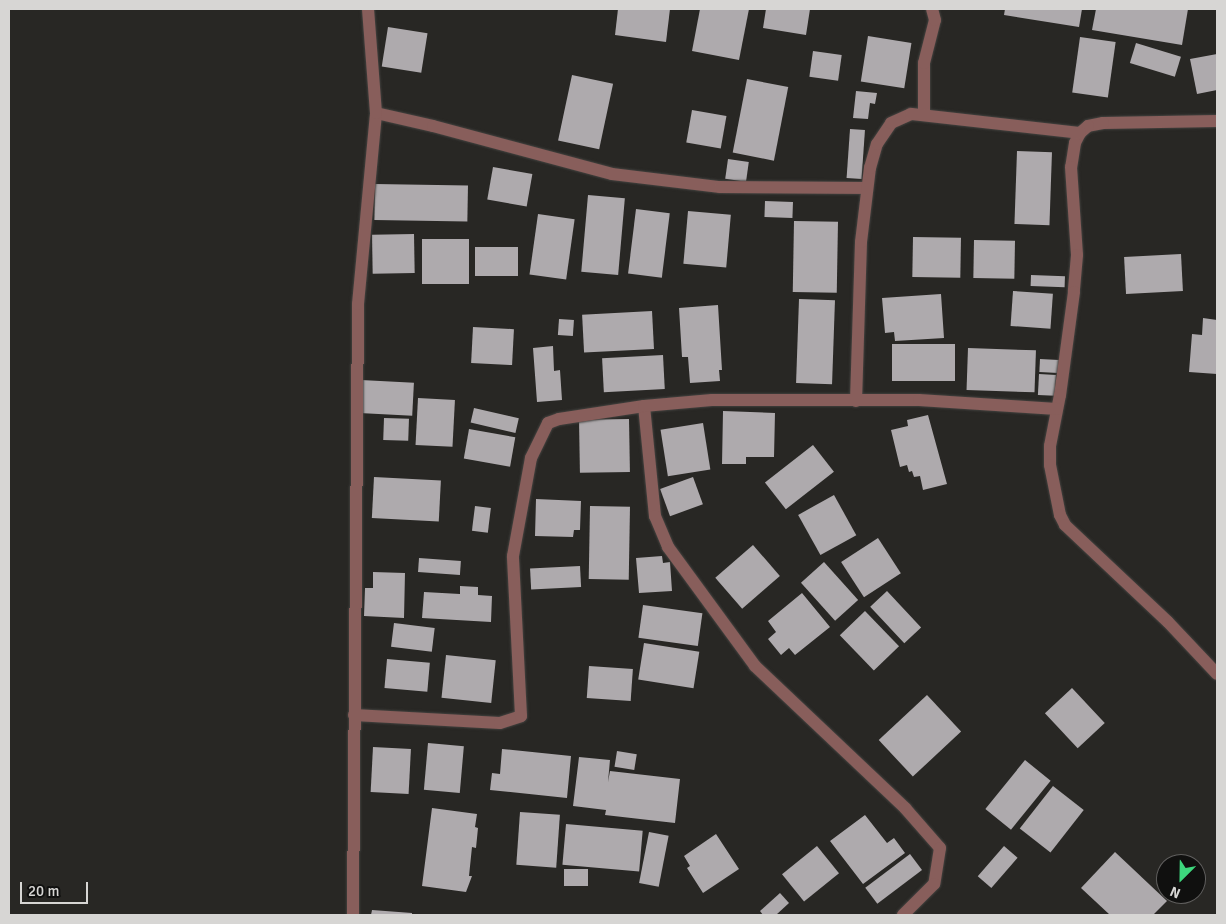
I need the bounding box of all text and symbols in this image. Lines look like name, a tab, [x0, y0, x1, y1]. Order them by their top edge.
north arrow	[1156, 854, 1206, 904]
scale bar	[22, 872, 90, 904]
text: 20 m	[28, 882, 59, 900]
text: N	[1168, 883, 1183, 902]

